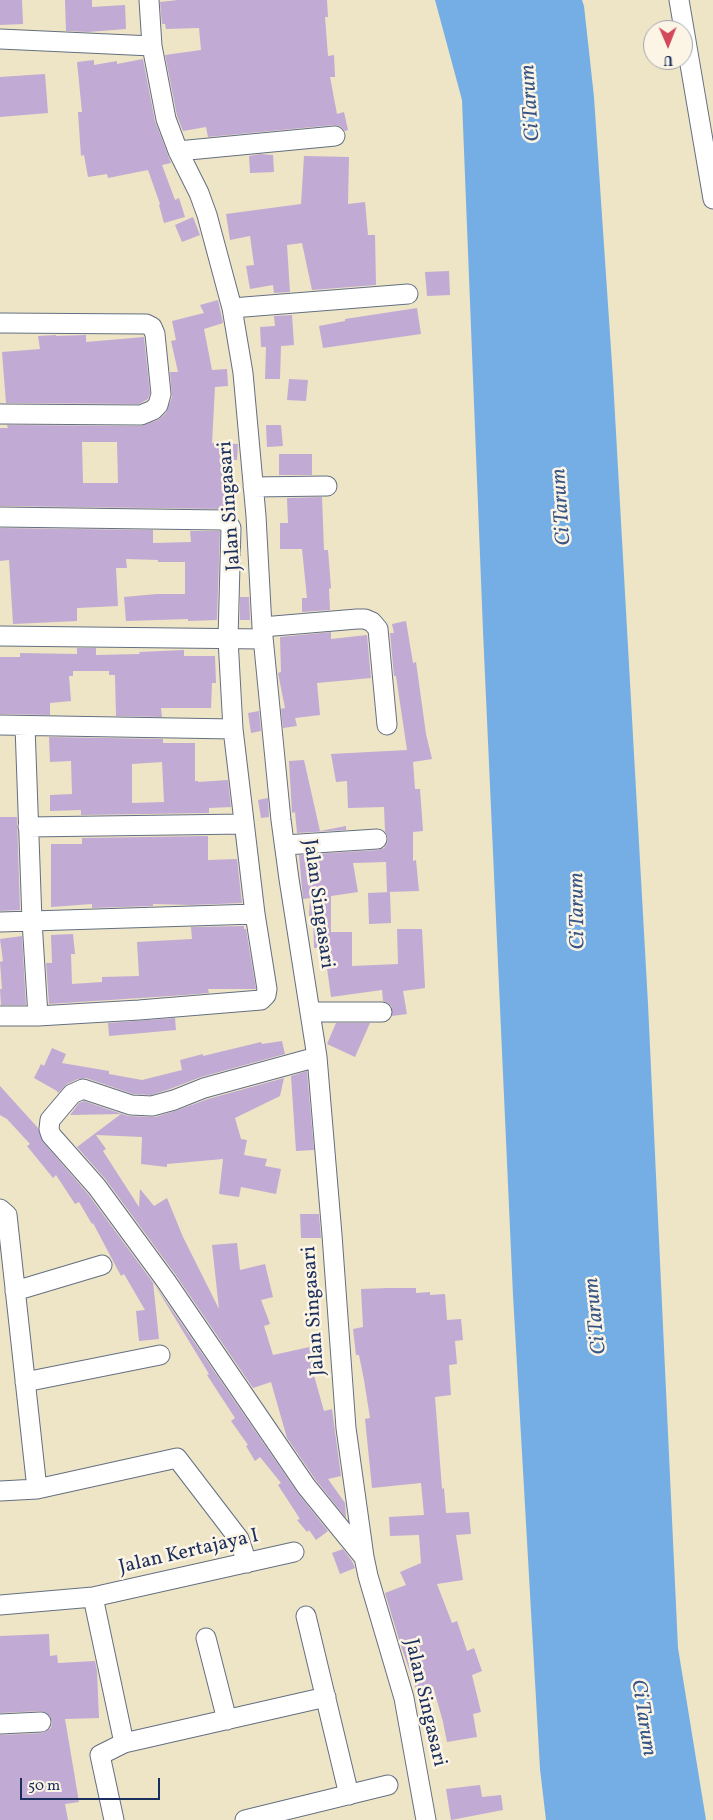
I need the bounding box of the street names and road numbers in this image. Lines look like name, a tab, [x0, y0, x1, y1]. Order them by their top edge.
street label: Jalan Singasari	[214, 440, 248, 572]
street label: Jalan Singasari	[296, 838, 338, 970]
street label: Jalan Singasari	[298, 1245, 332, 1377]
street label: Jalan Kertajaya I	[117, 1525, 261, 1581]
street label: Jalan Singasari	[398, 1637, 450, 1769]

